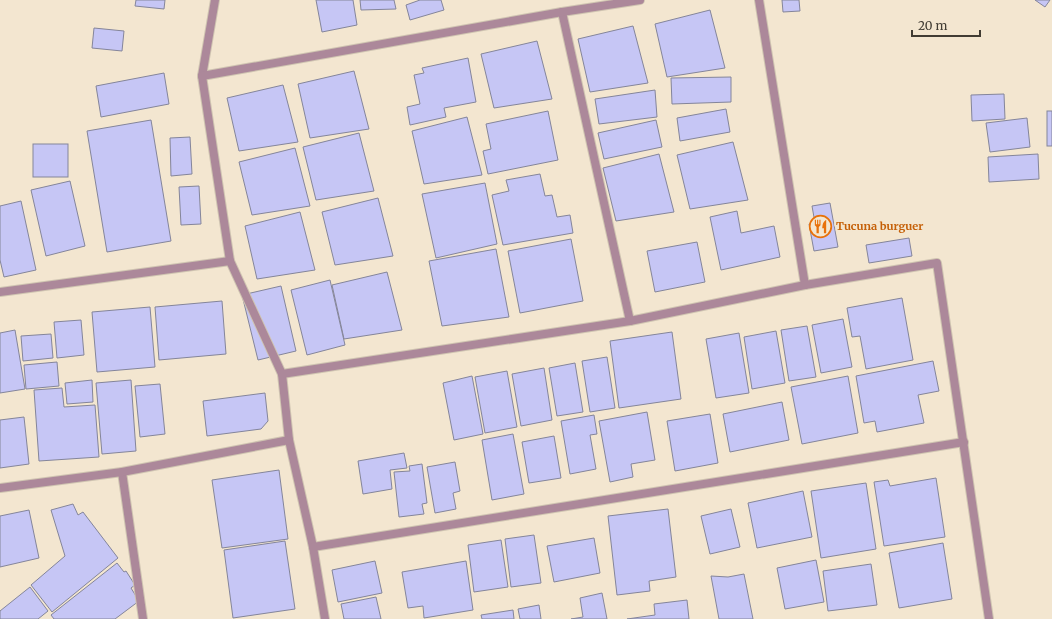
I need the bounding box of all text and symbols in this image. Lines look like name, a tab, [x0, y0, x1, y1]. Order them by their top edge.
scale bar	[912, 12, 980, 38]
text: 20 m	[918, 18, 947, 33]
restaurant icon: Tucuna burguer	[807, 213, 833, 239]
place label: Tucuna burguer	[836, 219, 923, 233]

